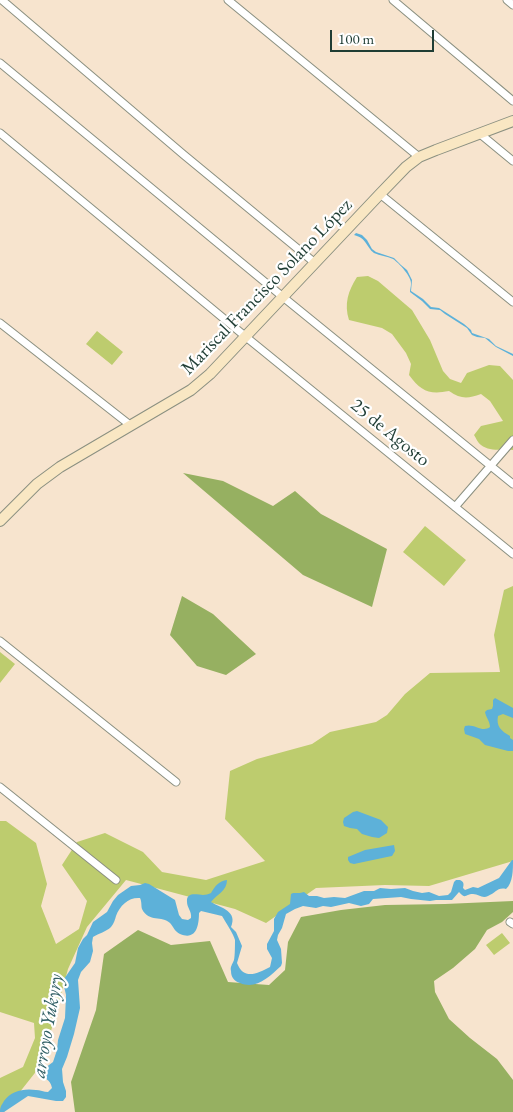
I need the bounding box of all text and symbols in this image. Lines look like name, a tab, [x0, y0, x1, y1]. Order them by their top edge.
scale bar	[333, 20, 437, 52]
text: 100 m	[338, 29, 374, 48]
street label: Mariscal Francisco Solano López	[177, 194, 357, 380]
street label: 25 de Agosto	[346, 394, 434, 472]
water label: arroyo Yukyry	[27, 972, 69, 1080]

